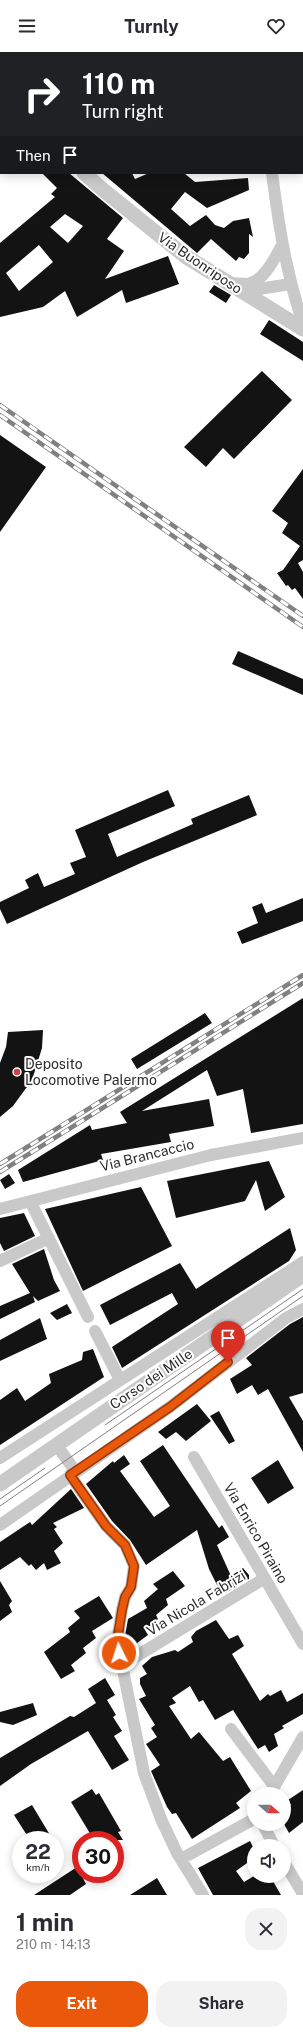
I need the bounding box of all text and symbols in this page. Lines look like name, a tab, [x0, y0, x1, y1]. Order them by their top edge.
icon: menu	[16, 15, 38, 37]
icon: heart	[265, 15, 287, 37]
text: Turnly	[124, 16, 179, 37]
text: 110 m	[82, 67, 155, 100]
icon: right	[16, 68, 68, 120]
text: Turn right	[82, 101, 164, 122]
icon: arrive	[59, 144, 81, 166]
text: Then	[16, 147, 51, 164]
street label: Via Buonriposo	[155, 229, 245, 297]
place label: Deposito Locomotive Palermo	[25, 1056, 157, 1088]
marker: Deposito Locomotive Palermo	[12, 1067, 22, 1077]
street label: Via Brancaccio	[98, 1136, 196, 1174]
pin	[211, 1321, 245, 1362]
icon: arrive	[217, 1327, 239, 1349]
street label: Corso dei Mille	[107, 1345, 195, 1412]
street label: Via Enrico Piraino	[221, 1480, 291, 1586]
street label: Via Nicola Fabrizi	[144, 1567, 248, 1639]
position arrow	[98, 1632, 140, 1674]
north arrow	[247, 1787, 291, 1831]
map controls	[247, 1787, 291, 1883]
speed limit sign: 30	[72, 1831, 124, 1883]
button: sound	[247, 1839, 291, 1883]
text: 22	[25, 1840, 51, 1864]
text: km/h	[26, 1861, 50, 1873]
text: 1 min	[16, 1908, 74, 1936]
button: close	[245, 1908, 287, 1950]
text: 210 m · 14:13	[16, 1937, 91, 1952]
button: Exit	[16, 1981, 148, 2027]
button: Share	[156, 1981, 287, 2027]

